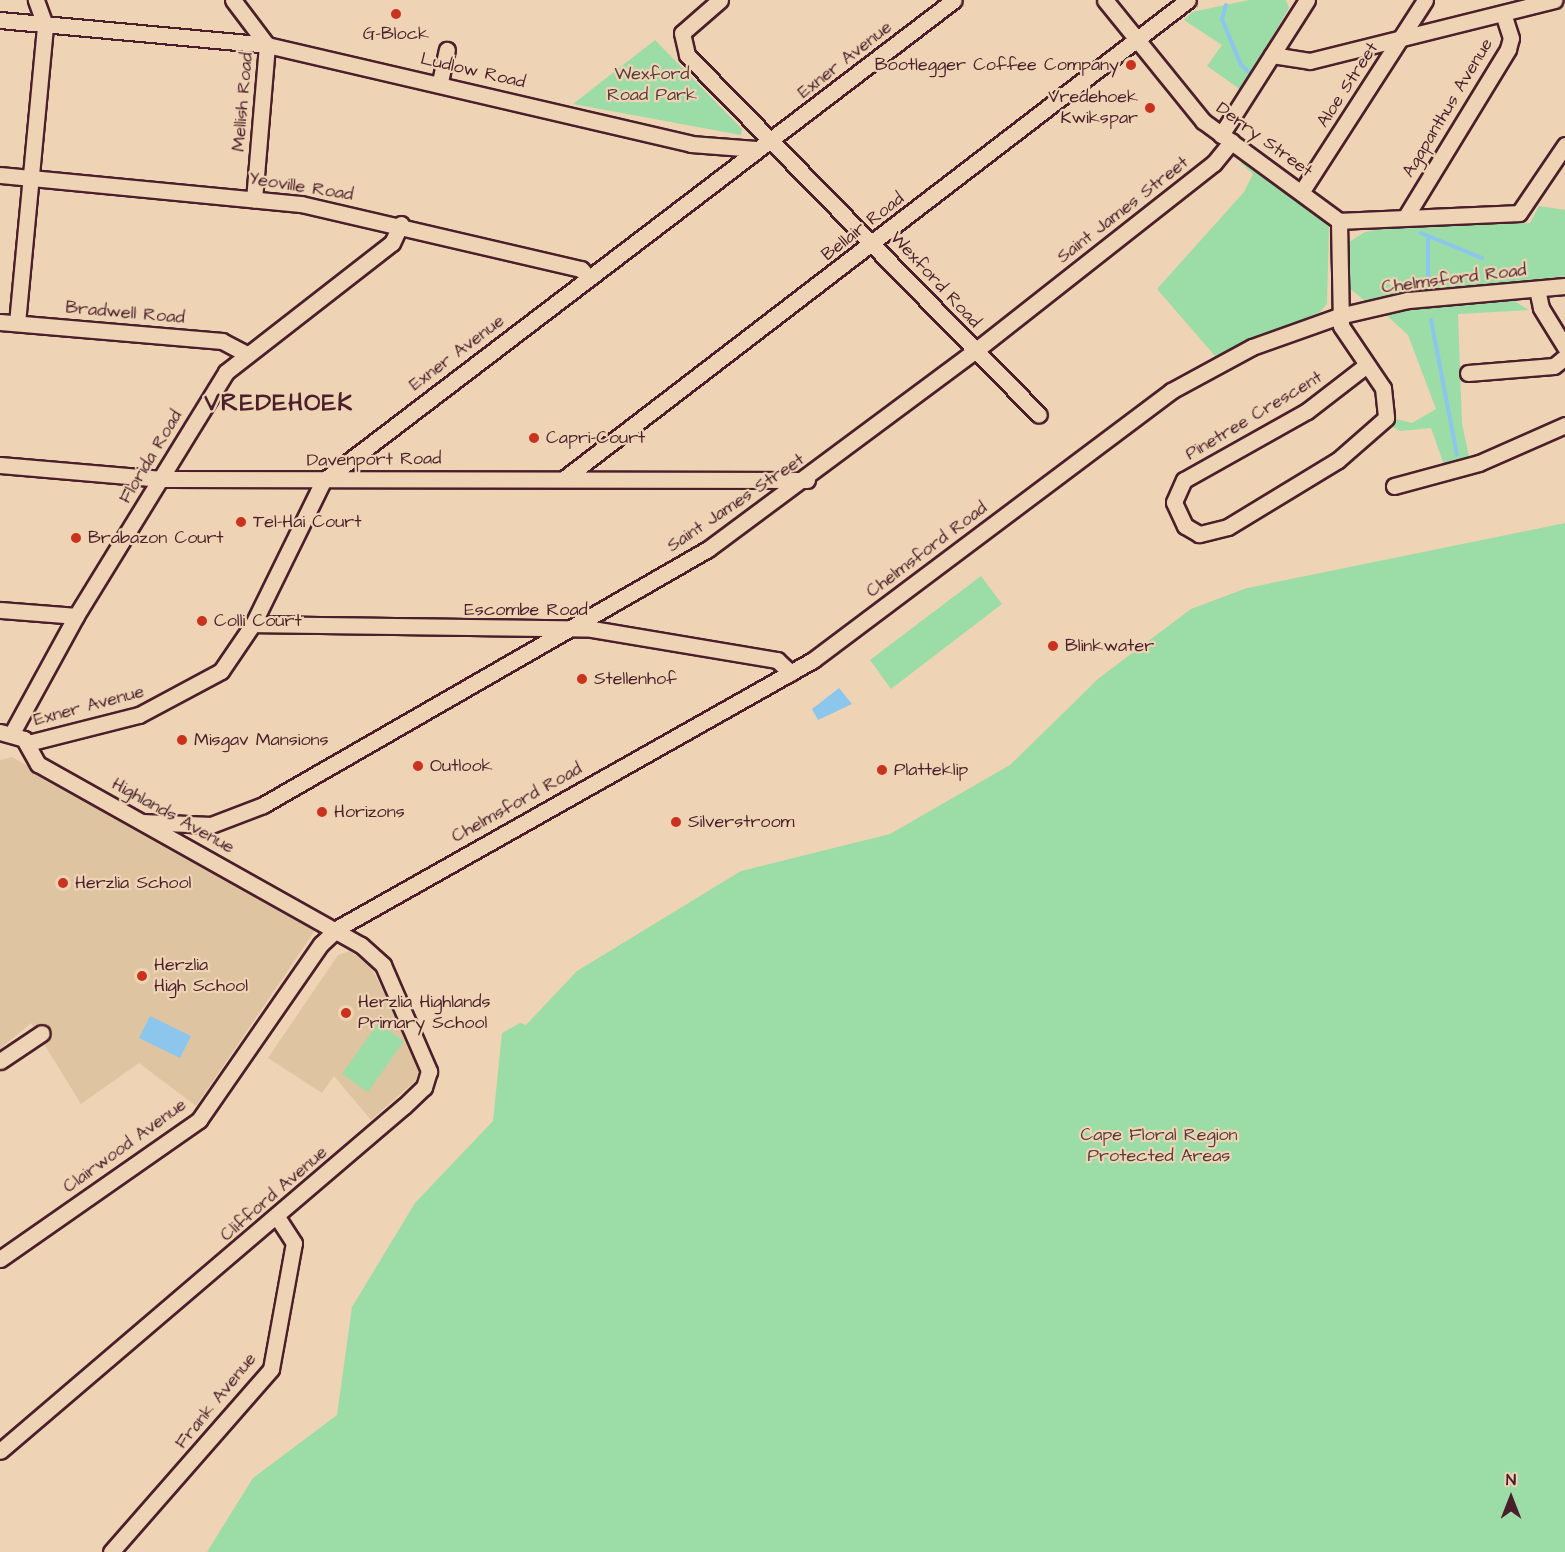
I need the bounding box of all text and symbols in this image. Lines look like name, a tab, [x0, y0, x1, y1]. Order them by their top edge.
marker: G-Block	[389, 7, 403, 21]
street label: Exner Avenue	[794, 17, 896, 103]
place label: G-Block	[363, 23, 429, 45]
street label: Agapanthus Avenue	[1398, 35, 1498, 181]
street label: Aloe Street	[1313, 38, 1383, 132]
street label: Ludlow Road	[418, 48, 528, 94]
street label: Mellish Road	[228, 51, 258, 153]
place label: Bootlegger Coffee Company	[875, 54, 1119, 76]
marker: Bootlegger Coffee Company	[1124, 58, 1138, 72]
park label: Wexford Road Park	[607, 64, 697, 106]
place label: Vredehoek Kwikspar	[1048, 87, 1138, 130]
street label: Derry Street	[1212, 98, 1316, 182]
marker: Vredehoek Kwikspar	[1143, 101, 1157, 115]
street label: Saint James Street	[1053, 152, 1193, 268]
street label: Yeoville Road	[247, 168, 355, 206]
street label: Bellair Road	[818, 188, 908, 266]
street label: Wexford Road	[885, 227, 985, 333]
street label: Chelmsford Road	[1380, 259, 1528, 299]
street label: Bradwell Road	[64, 297, 186, 329]
street label: Exner Avenue	[405, 310, 509, 396]
street label: Pinetree Crescent	[1182, 367, 1326, 465]
district label: VREDEHOEK	[205, 390, 353, 418]
street label: Florida Road	[115, 406, 187, 508]
place label: Capri-Court	[546, 427, 645, 449]
marker: Capri-Court	[527, 431, 541, 445]
street label: Davenport Road	[306, 448, 442, 472]
street label: Saint James Street	[663, 449, 809, 557]
street label: Chelmsford Road	[862, 498, 992, 602]
place label: Tel-Hai Court	[253, 511, 362, 533]
marker: Tel-Hai Court	[234, 515, 248, 529]
place label: Brabazon Court	[88, 527, 224, 549]
marker: Brabazon Court	[69, 531, 83, 545]
street label: Escombe Road	[464, 599, 588, 621]
place label: Colli Court	[214, 610, 302, 632]
marker: Colli Court	[195, 614, 209, 628]
place label: Blinkwater	[1065, 635, 1154, 657]
marker: Blinkwater	[1046, 639, 1060, 653]
place label: Stellenhof	[594, 668, 677, 690]
marker: Stellenhof	[575, 672, 589, 686]
street label: Exner Avenue	[31, 681, 147, 731]
place label: Misgav Mansions	[194, 729, 329, 751]
marker: Misgav Mansions	[175, 733, 189, 747]
place label: Outlook	[430, 755, 493, 777]
street label: Chelmsford Road	[448, 758, 586, 848]
marker: Outlook	[411, 759, 425, 773]
place label: Platteklip	[894, 759, 968, 781]
marker: Platteklip	[875, 763, 889, 777]
street label: Highlands Avenue	[108, 773, 238, 859]
place label: Horizons	[334, 801, 405, 823]
marker: Horizons	[315, 805, 329, 819]
place label: Silverstroom	[688, 811, 795, 833]
marker: Silverstroom	[669, 815, 683, 829]
place label: Herzlia School	[75, 872, 191, 894]
marker: Herzlia School	[56, 876, 70, 890]
place label: Herzlia High School	[154, 955, 248, 998]
marker: Herzlia High School	[135, 969, 149, 983]
place label: Herzlia Highlands Primary School	[358, 992, 490, 1034]
marker: Herzlia Highlands Primary School	[339, 1006, 353, 1020]
street label: Clairwood Avenue	[59, 1094, 191, 1198]
park label: Cape Floral Region Protected Areas	[1080, 1125, 1238, 1168]
street label: Clifford Avenue	[216, 1142, 332, 1246]
street label: Frank Avenue	[171, 1349, 261, 1453]
north arrow	[1481, 1468, 1541, 1528]
text: N	[1506, 1469, 1516, 1491]

